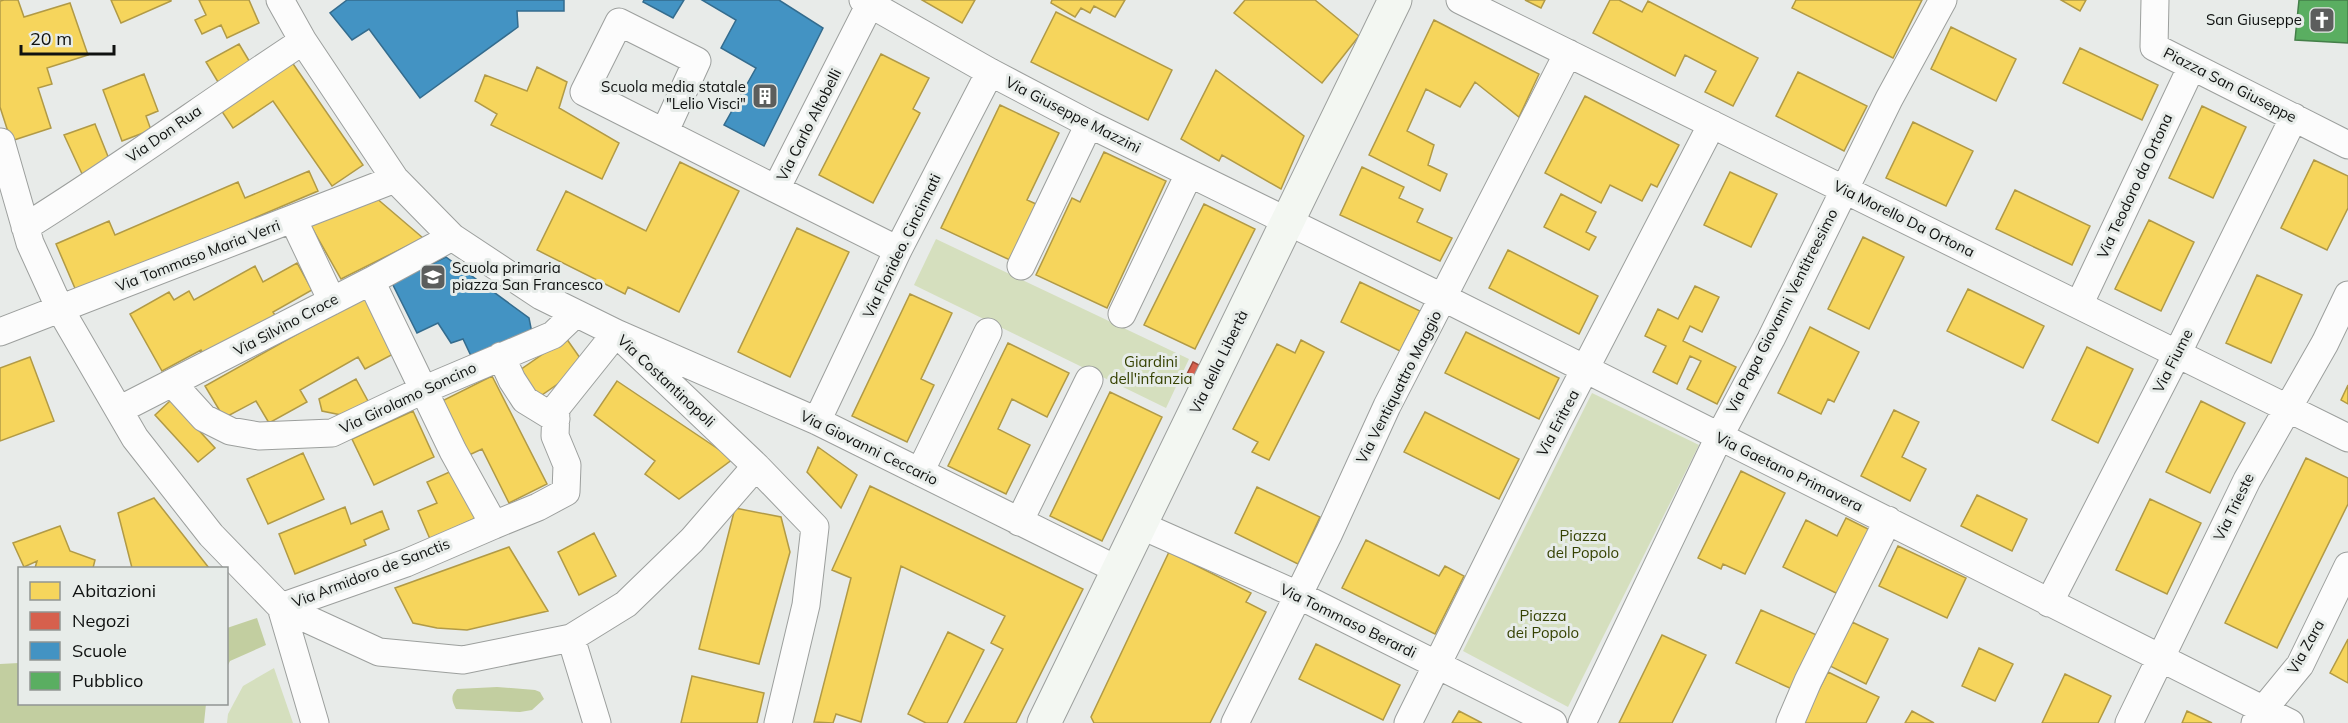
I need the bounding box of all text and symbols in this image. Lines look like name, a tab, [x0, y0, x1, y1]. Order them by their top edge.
church icon: San Giuseppe	[2307, 5, 2337, 35]
place label: San Giuseppe	[2206, 10, 2302, 29]
scale bar	[21, 18, 114, 56]
text: 20 m	[30, 27, 72, 50]
street label: Piazza San Giuseppe	[2161, 43, 2300, 126]
street label: Via Carlo Altobelli	[772, 65, 845, 184]
street label: Via Giuseppe Mazzini	[1002, 72, 1144, 157]
place label: Scuola media statale "Lelio Visci"	[601, 77, 746, 113]
building icon: Scuola media statale "Lelio Visci"	[750, 81, 780, 111]
street label: Via Don Rua	[122, 101, 205, 166]
street label: Via Teodoro da Ortona	[2093, 110, 2177, 261]
street label: Via Florideo. Cincinnati	[858, 170, 945, 321]
street label: Via Morello Da Ortona	[1831, 176, 1978, 261]
street label: Via Papa Giovanni Ventitreesimo	[1722, 205, 1842, 416]
street label: Via Tommaso Maria Verri	[113, 215, 283, 296]
place label: Scuola primaria piazza San Francesco	[452, 258, 603, 294]
school or university icon: Scuola primaria piazza San Francesco	[418, 262, 448, 292]
street label: Via Silvino Croce	[230, 289, 341, 360]
street label: Via della Libertà	[1185, 307, 1252, 417]
street label: Via Ventiquattro Maggio	[1352, 307, 1445, 466]
street label: Via Fiume	[2148, 326, 2197, 396]
street label: Via Costantinopoli	[614, 331, 719, 431]
park label: Giardini dell'infanzia	[1109, 352, 1193, 388]
street label: Via Girolamo Soncino	[336, 358, 479, 438]
street label: Via Eritrea	[1532, 386, 1583, 459]
street label: Via Giovanni Ceccario	[797, 406, 941, 489]
street label: Via Gaetano Primavera	[1712, 428, 1866, 516]
street label: Via Trieste	[2209, 470, 2258, 544]
park label: Piazza del Popolo	[1547, 526, 1619, 562]
street label: Via Armidoro de Sanctis	[289, 534, 452, 611]
legend	[18, 567, 228, 705]
text: Abitazioni	[72, 579, 156, 602]
street label: Via Tommaso Berardi	[1277, 579, 1419, 662]
park label: Piazza dei Popolo	[1507, 606, 1579, 642]
text: Negozi	[72, 609, 130, 632]
street label: Via Zara	[2283, 616, 2328, 677]
text: Scuole	[72, 639, 127, 662]
text: Pubblico	[72, 669, 143, 692]

